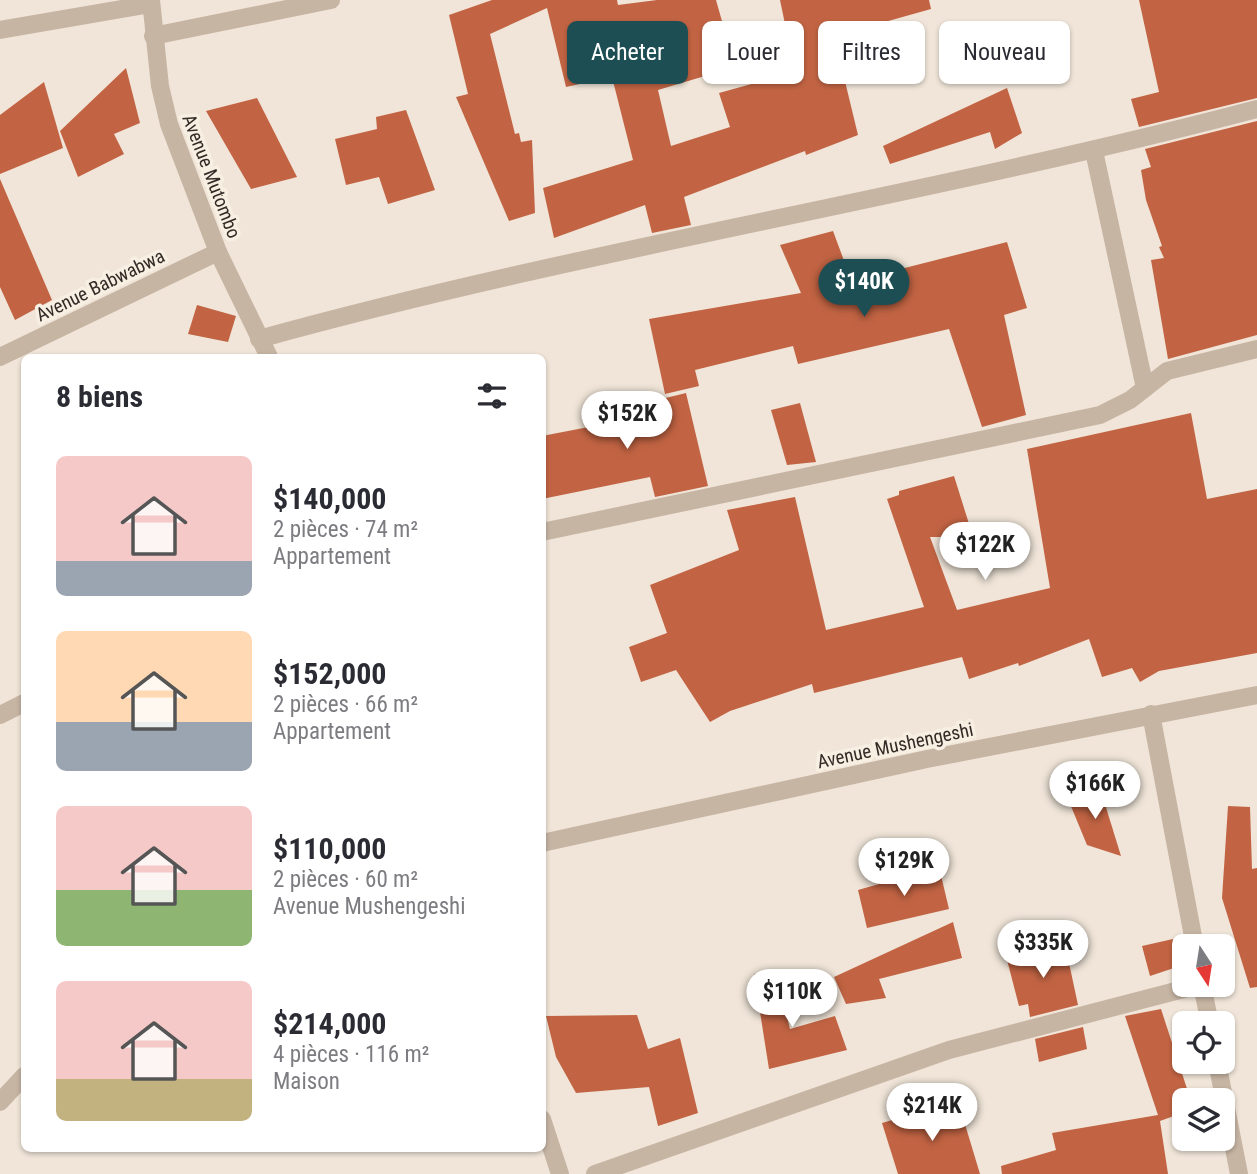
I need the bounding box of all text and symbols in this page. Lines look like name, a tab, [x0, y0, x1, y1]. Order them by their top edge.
chip: Acheter	[567, 21, 688, 84]
chip: Louer	[702, 21, 804, 84]
chip: Filtres	[818, 21, 925, 84]
chip: Nouveau	[939, 21, 1070, 84]
street label: Avenue Mutombo	[177, 111, 246, 241]
street label: Avenue Babwabwa	[32, 244, 168, 327]
pin: $140K	[815, 260, 913, 319]
text: $140K	[834, 268, 894, 295]
icon: filters	[473, 377, 511, 415]
text: 8 biens	[56, 379, 143, 414]
pin: $152K	[578, 392, 676, 451]
text: $152K	[597, 400, 657, 427]
text: $140,000	[273, 481, 386, 516]
icon: home	[112, 484, 196, 568]
text: 2 pièces · 74 m²	[273, 516, 418, 543]
pin: $122K	[936, 522, 1034, 582]
text: $122K	[955, 531, 1015, 558]
text: Appartement	[273, 543, 391, 570]
text: $152,000	[273, 656, 386, 691]
icon: home	[112, 659, 196, 743]
text: 2 pièces · 66 m²	[273, 691, 418, 718]
text: Appartement	[273, 718, 391, 745]
street label: Avenue Mushengeshi	[815, 718, 975, 773]
pin: $166K	[1046, 762, 1144, 821]
text: $166K	[1065, 770, 1125, 797]
text: $110,000	[273, 831, 386, 866]
icon: home	[112, 834, 196, 918]
pin: $129K	[855, 838, 953, 898]
text: $129K	[874, 847, 934, 874]
text: 2 pièces · 60 m²	[273, 866, 418, 893]
text: Avenue Mushengeshi	[273, 893, 466, 920]
pin: $335K	[994, 920, 1092, 980]
text: $335K	[1013, 929, 1073, 956]
north arrow	[1172, 934, 1236, 998]
map controls	[1172, 934, 1235, 1151]
pin: $110K	[743, 970, 841, 1029]
text: $110K	[762, 978, 822, 1005]
text: $214,000	[273, 1006, 386, 1041]
icon: home	[112, 1009, 196, 1093]
button: locate	[1172, 1011, 1235, 1074]
text: 4 pièces · 116 m²	[273, 1041, 429, 1068]
text: Maison	[273, 1068, 340, 1095]
pin: $214K	[883, 1084, 981, 1143]
button: layers	[1172, 1088, 1235, 1151]
text: $214K	[902, 1092, 962, 1119]

